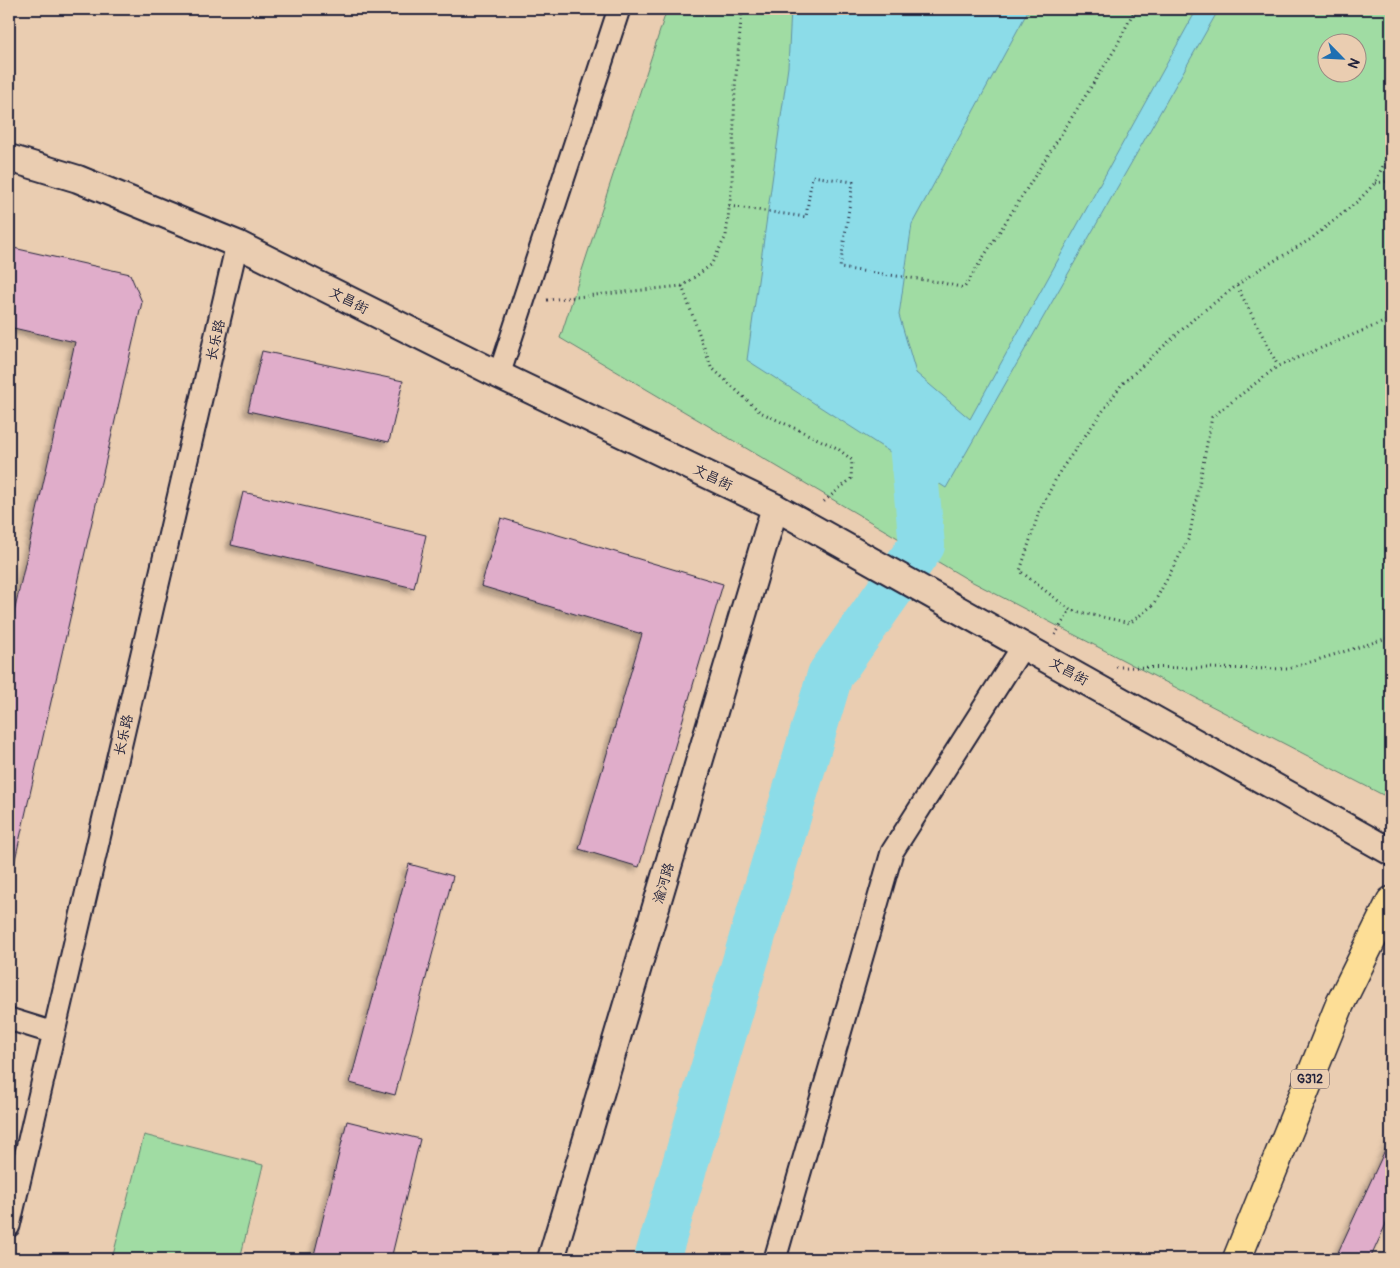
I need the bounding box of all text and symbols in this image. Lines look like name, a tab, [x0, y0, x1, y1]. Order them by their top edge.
north arrow	[1318, 32, 1368, 82]
text: N	[1344, 55, 1363, 71]
street label: 文昌街	[326, 283, 371, 318]
street label: 长乐路	[202, 318, 228, 362]
street label: 文昌街	[690, 461, 735, 494]
street label: 文昌街	[1046, 654, 1091, 689]
street label: 长乐路	[110, 713, 136, 757]
street label: 渝河路	[649, 861, 678, 906]
road number: G312	[1291, 1070, 1329, 1088]

